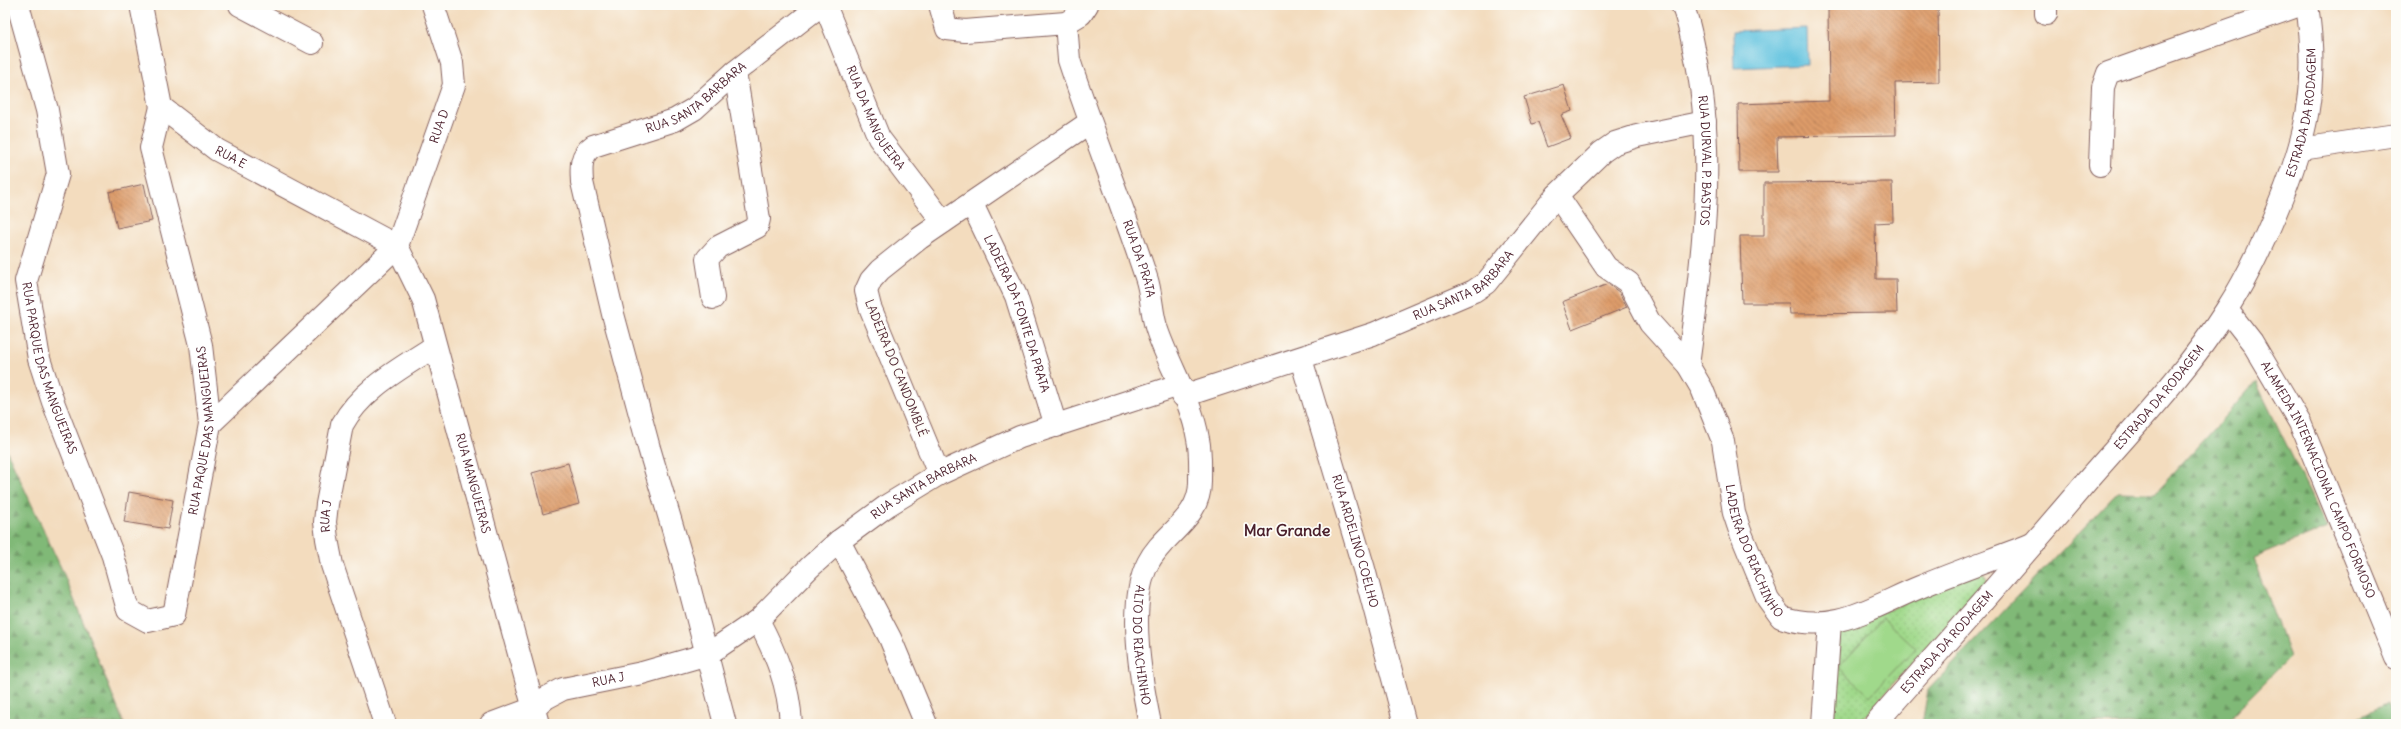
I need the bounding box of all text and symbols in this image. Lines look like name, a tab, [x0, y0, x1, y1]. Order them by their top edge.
street label: ESTRADA DA RODAGEM	[2282, 48, 2319, 179]
street label: RUA SANTA BARBARA	[644, 58, 749, 136]
street label: RUA DA MANGUEIRA	[843, 63, 909, 173]
street label: RUA DURVAL P. BASTOS	[1695, 94, 1714, 227]
street label: RUA D	[426, 107, 452, 145]
street label: RUA E	[213, 142, 249, 171]
street label: RUA DA PRATA	[1120, 218, 1159, 299]
street label: LADEIRA DA FONTE DA PRATA	[981, 232, 1053, 395]
street label: RUA SANTA BARBARA	[1411, 247, 1517, 323]
street label: RUA PARQUE DAS MANGUEIRAS	[19, 281, 81, 456]
street label: LADEIRA DO CANDOMBLÉ	[862, 297, 931, 439]
street label: ESTRADA DA RODAGEM	[2110, 342, 2207, 452]
street label: RUA PAQUE DAS MANGUEIRAS	[185, 345, 217, 516]
street label: ALAMEDA INTERNACIONAL CAMPO FORMOSO	[2258, 358, 2379, 601]
street label: RUA MANGUEIRAS	[453, 431, 494, 535]
street label: RUA SANTA BARBARA	[868, 450, 979, 522]
street label: RUA ARDELINO COELHO	[1329, 473, 1382, 609]
street label: LADEIRA DO RIACHINHO	[1723, 483, 1787, 620]
street label: RUA J	[317, 499, 335, 533]
district label: Mar Grande	[1244, 520, 1331, 540]
street label: ALTO DO RIACHINHO	[1130, 584, 1154, 706]
street label: ESTRADA DA RODAGEM	[1897, 587, 1996, 696]
street label: RUA J	[591, 669, 626, 690]

